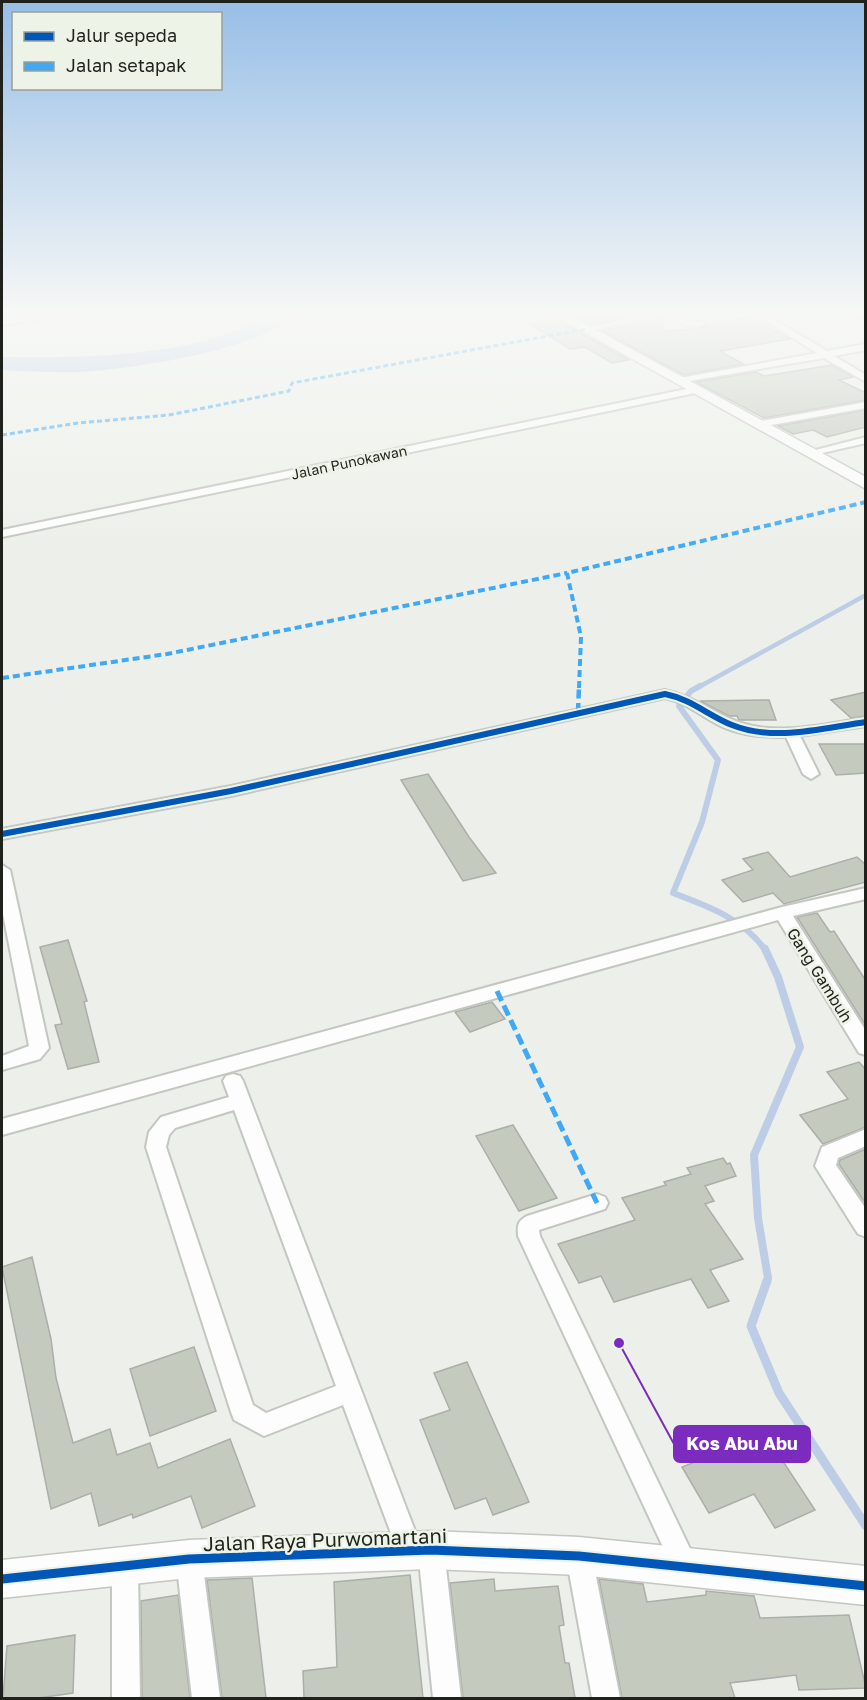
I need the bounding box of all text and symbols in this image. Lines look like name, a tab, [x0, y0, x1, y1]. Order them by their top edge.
legend	[12, 12, 222, 90]
text: Jalur sepeda	[66, 24, 177, 46]
text: Jalan setapak	[66, 54, 186, 76]
street label: Jalan Punokawan	[290, 441, 408, 483]
street label: Gang Gambuh	[783, 924, 857, 1026]
callout: Kos Abu Abu	[674, 1426, 810, 1462]
text: Kos Abu Abu	[686, 1432, 798, 1454]
street label: Jalan Raya Purwomartani	[203, 1523, 447, 1555]

